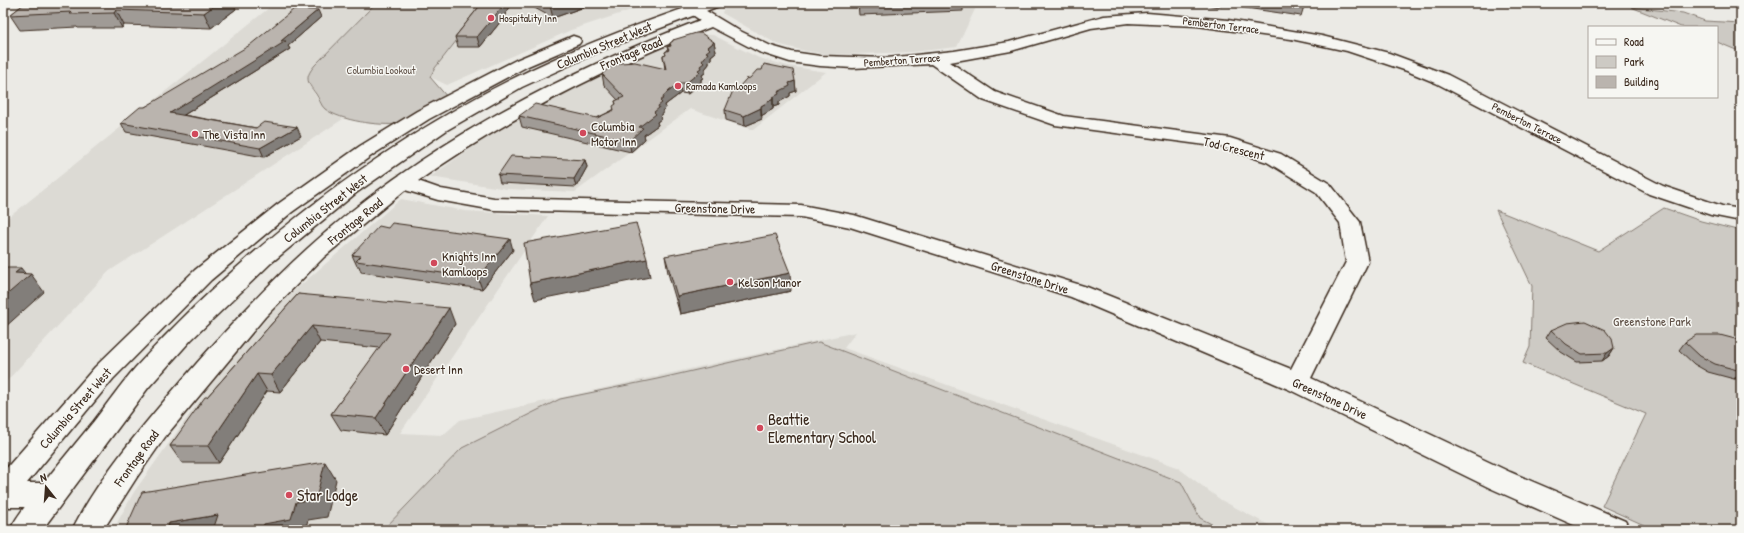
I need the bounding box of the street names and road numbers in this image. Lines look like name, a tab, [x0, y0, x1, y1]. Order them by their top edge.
street label: Pemberton Terrace	[1182, 13, 1261, 37]
street label: Columbia Street West	[553, 17, 655, 73]
street label: Frontage Road	[596, 32, 665, 75]
street label: Pemberton Terrace	[863, 50, 941, 70]
street label: Pemberton Terrace	[1490, 99, 1565, 147]
street label: Tod Crescent	[1202, 132, 1267, 164]
street label: Columbia Street West	[279, 169, 371, 247]
street label: Frontage Road	[323, 193, 386, 249]
street label: Greenstone Drive	[674, 198, 756, 218]
street label: Greenstone Drive	[989, 256, 1071, 298]
street label: Columbia Street West	[35, 363, 116, 452]
street label: Greenstone Drive	[1290, 373, 1370, 423]
street label: Frontage Road	[109, 426, 163, 491]

